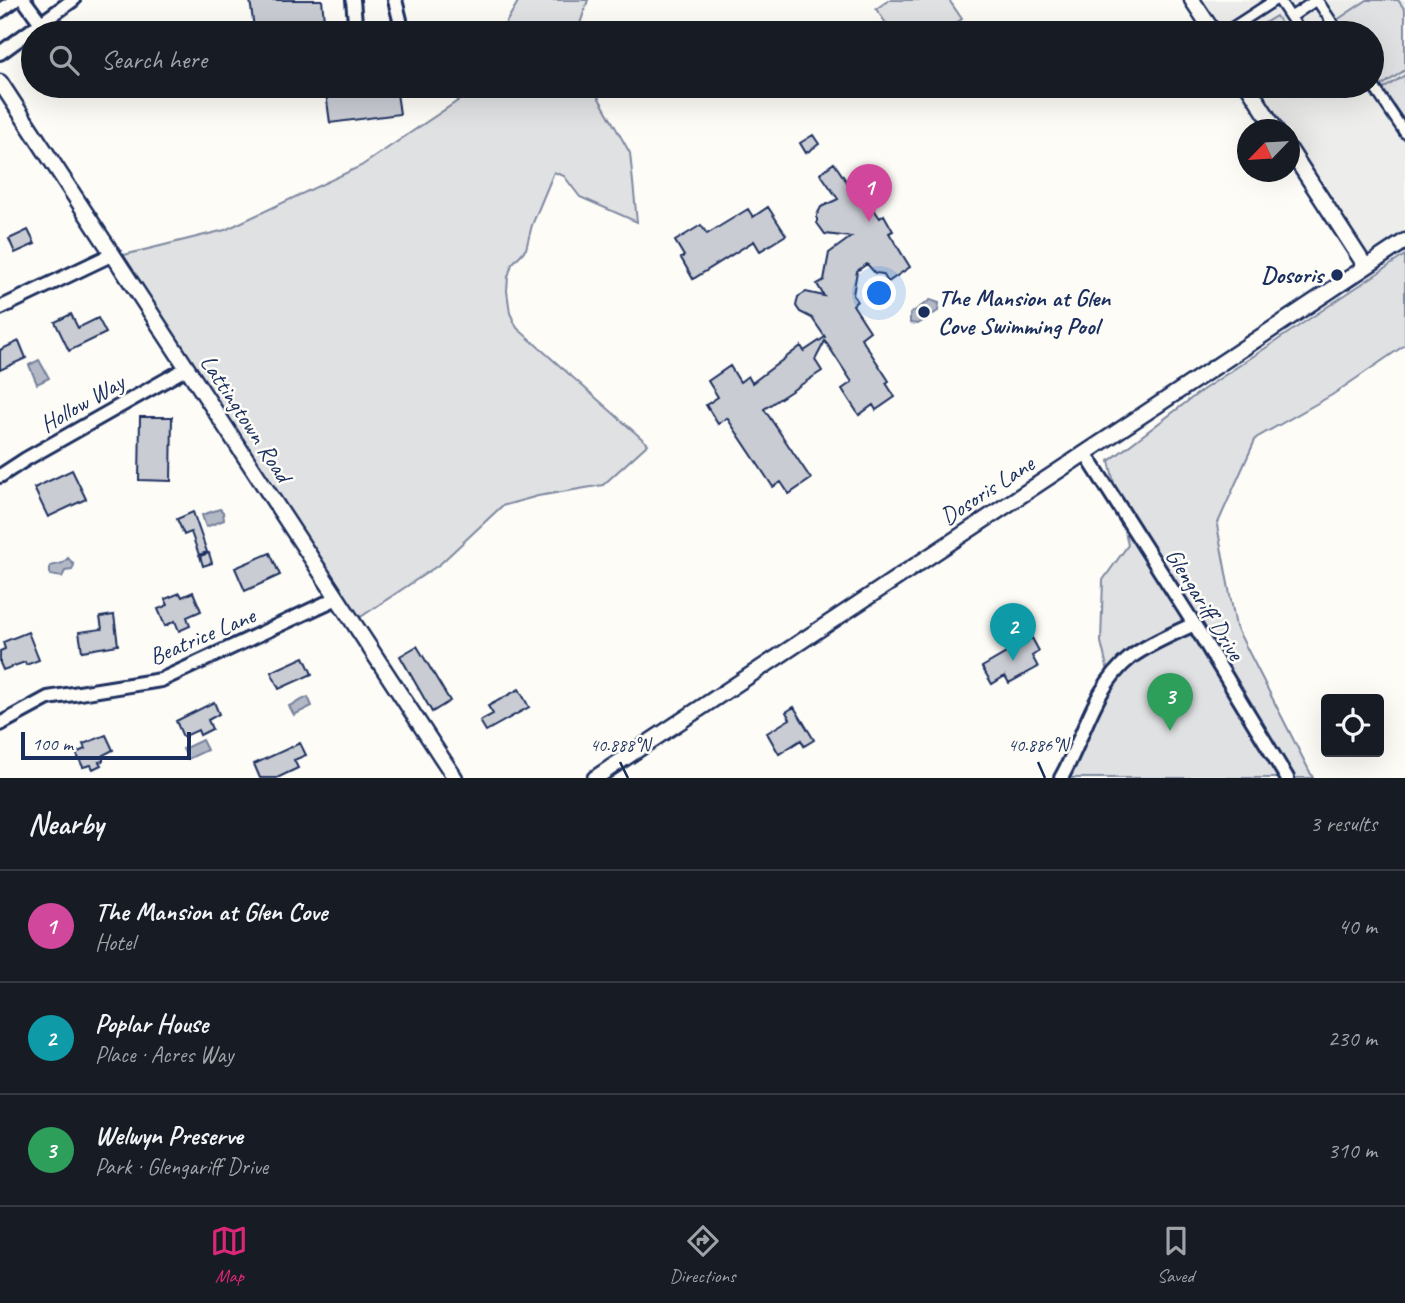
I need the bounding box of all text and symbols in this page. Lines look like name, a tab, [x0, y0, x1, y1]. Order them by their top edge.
search box	[21, 21, 1384, 98]
icon: search	[45, 41, 83, 79]
text: Search here	[101, 43, 207, 76]
north arrow	[1237, 119, 1300, 182]
pin: 1	[846, 164, 892, 222]
place label: Dosoris	[1261, 260, 1326, 290]
marker: Dosoris	[1329, 267, 1345, 283]
your location	[862, 276, 896, 310]
place label: The Mansion at Glen Cove Swimming Pool	[938, 283, 1111, 341]
marker: The Mansion at Glen Cove Swimming Pool	[916, 304, 932, 320]
street label: Lattingtown Road	[194, 349, 300, 490]
street label: Hollow Way	[35, 366, 131, 439]
street label: Dosoris Lane	[935, 447, 1041, 531]
street label: Glengariff Drive	[1159, 542, 1252, 667]
street label: Beatrice Lane	[145, 599, 261, 672]
pin: 2	[990, 603, 1036, 661]
pin: 3	[1147, 673, 1193, 731]
map controls	[1321, 694, 1384, 757]
button: locate	[1321, 694, 1384, 757]
scale bar	[21, 729, 191, 761]
text: 100 m	[32, 732, 73, 756]
text: 40.888°N	[590, 734, 653, 756]
text: 40.886°N	[1008, 734, 1071, 756]
text: Nearby	[28, 805, 104, 843]
text: 3 results	[1310, 809, 1377, 838]
text: The Mansion at Glen Cove	[95, 895, 328, 928]
text: 1	[46, 912, 56, 941]
text: 40 m	[1338, 912, 1377, 941]
text: Hotel	[95, 928, 135, 957]
text: Poplar House	[95, 1007, 208, 1040]
text: 2	[46, 1024, 56, 1053]
text: 230 m	[1328, 1024, 1377, 1053]
text: Place · Acres Way	[95, 1040, 233, 1069]
text: Welwyn Preserve	[95, 1119, 243, 1152]
text: 3	[46, 1136, 56, 1165]
text: 310 m	[1328, 1136, 1377, 1165]
text: Park · Glengariff Drive	[95, 1152, 268, 1181]
tab: Map	[210, 1222, 248, 1288]
tab: Directions	[669, 1222, 736, 1288]
tab: Saved	[1157, 1222, 1195, 1288]

